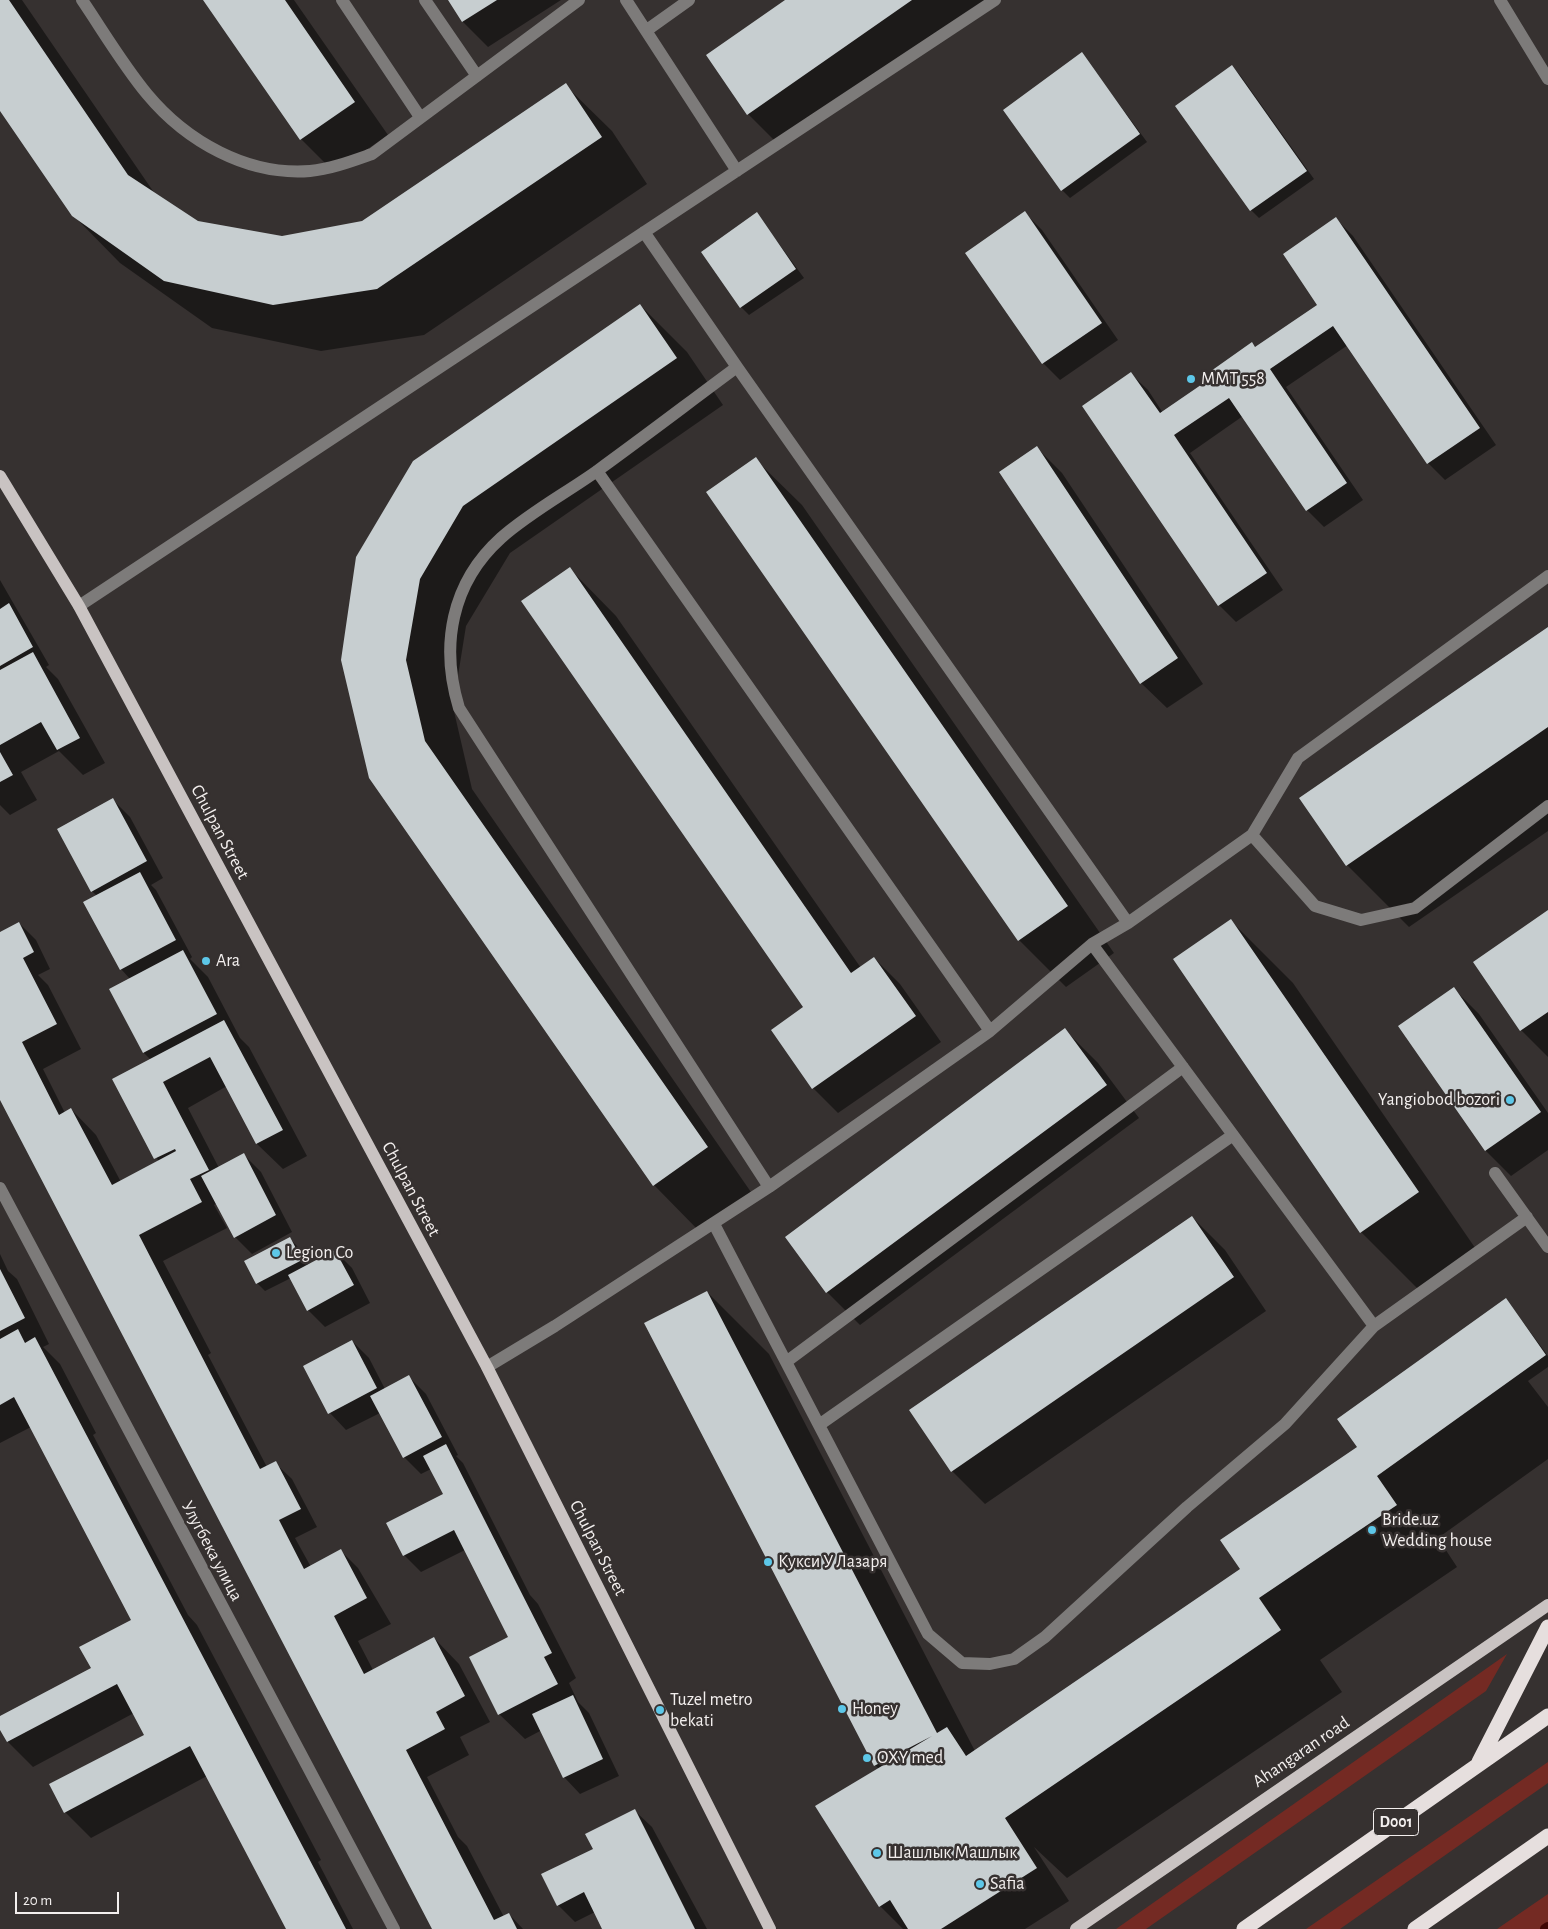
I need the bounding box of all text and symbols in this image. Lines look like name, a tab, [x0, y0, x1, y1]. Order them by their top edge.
place label: MMT 558	[1201, 368, 1265, 390]
marker: MMT 558	[1185, 373, 1197, 385]
street label: Chulpan Street	[186, 781, 254, 883]
place label: Ara	[216, 950, 240, 972]
marker: Ara	[200, 955, 212, 967]
place label: Yangiobod bozori	[1378, 1089, 1500, 1111]
marker: Yangiobod bozori	[1504, 1094, 1516, 1106]
street label: Chulpan Street	[377, 1138, 445, 1240]
place label: Legion Co	[286, 1242, 353, 1264]
marker: Legion Co	[270, 1247, 282, 1259]
street label: Улугбека улица	[177, 1497, 247, 1605]
street label: Chulpan Street	[565, 1497, 631, 1599]
place label: Bride.uz Wedding house	[1382, 1509, 1492, 1552]
marker: Bride.uz Wedding house	[1366, 1524, 1378, 1536]
place label: Кукси У Лазаря	[778, 1551, 887, 1573]
marker: Кукси У Лазаря	[762, 1556, 774, 1568]
place label: Tuzel metro bekati	[670, 1689, 753, 1732]
place label: Honey	[852, 1698, 898, 1720]
marker: Honey	[836, 1703, 848, 1715]
marker: Tuzel metro bekati	[654, 1704, 666, 1716]
street label: Ahangaran road	[1248, 1712, 1354, 1792]
place label: OXY med	[877, 1747, 943, 1769]
marker: OXY med	[861, 1752, 873, 1764]
road number: D001	[1374, 1808, 1418, 1835]
place label: Шашлык Машлык	[887, 1842, 1017, 1864]
marker: Шашлык Машлык	[871, 1847, 883, 1859]
place label: Safia	[990, 1873, 1025, 1895]
marker: Safia	[974, 1878, 986, 1890]
scale bar	[18, 1882, 121, 1914]
text: 20 m	[23, 1893, 52, 1908]

